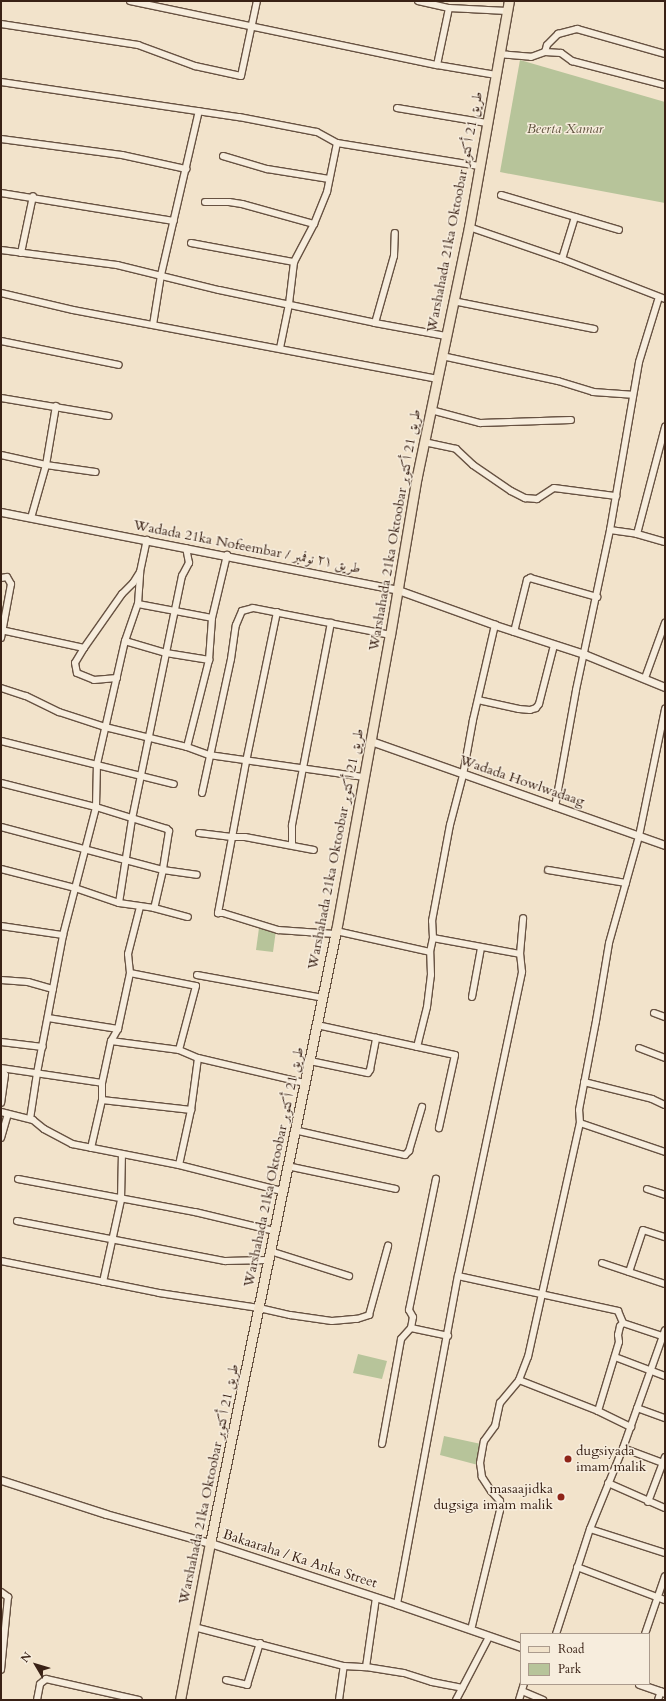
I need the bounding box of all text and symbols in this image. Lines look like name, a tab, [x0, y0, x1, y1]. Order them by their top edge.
street label: Warshahada 21ka Oktoobar طريق 21 أكتوبر	[423, 90, 487, 334]
park label: Beerta Xamar	[527, 121, 603, 137]
street label: Warshahada 21ka Oktoobar طريق 21 أكتوبر	[365, 408, 425, 652]
street label: Wadada 21ka Nofeembar / طريق ٢١ نوفمبر	[132, 517, 362, 577]
street label: Warshahada 21ka Oktoobar طريق 21 أكتوبر	[304, 727, 368, 971]
street label: Wadada Howlwadaag	[457, 752, 587, 810]
street label: Warshahada 21ka Oktoobar طريق 21 أكتوبر	[240, 1045, 308, 1289]
street label: Warshahada 21ka Oktoobar طريق 21 أكتوبر	[175, 1362, 243, 1606]
place label: dugsiyada imam malik	[576, 1443, 646, 1476]
marker: dugsiyada imam malik	[563, 1454, 573, 1464]
place label: masaajidka dugsiga imam malik	[433, 1481, 553, 1514]
marker: masaajidka dugsiga imam malik	[556, 1492, 566, 1502]
street label: Bakaaraha / Ka Anka Street	[221, 1526, 379, 1592]
legend	[520, 1633, 650, 1685]
text: Road	[558, 1641, 584, 1657]
north arrow	[16, 1645, 56, 1685]
text: N	[17, 1649, 35, 1666]
text: Park	[558, 1661, 581, 1677]

